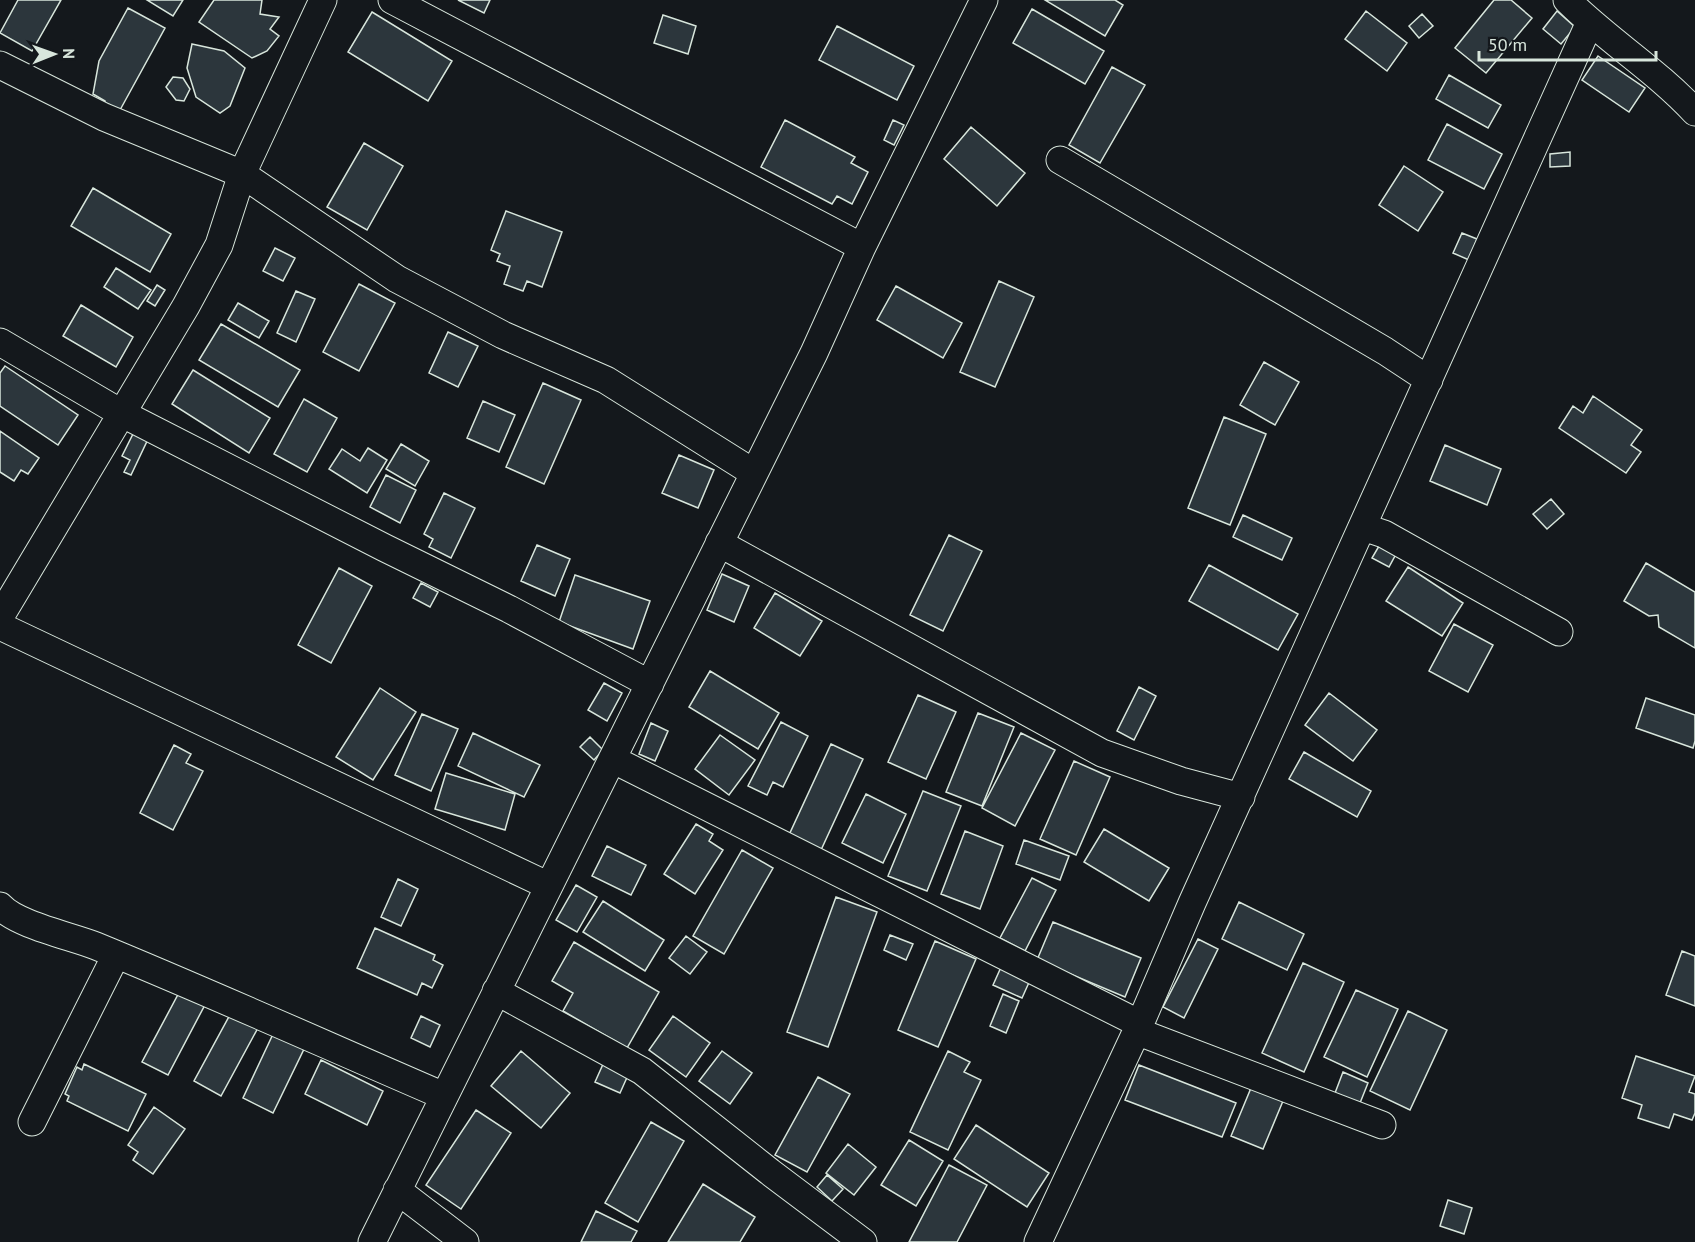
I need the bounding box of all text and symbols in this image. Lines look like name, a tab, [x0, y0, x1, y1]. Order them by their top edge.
north arrow	[24, 24, 84, 84]
scale bar	[1479, 24, 1656, 62]
text: 50 m	[1488, 33, 1527, 56]
text: N	[59, 48, 79, 59]

